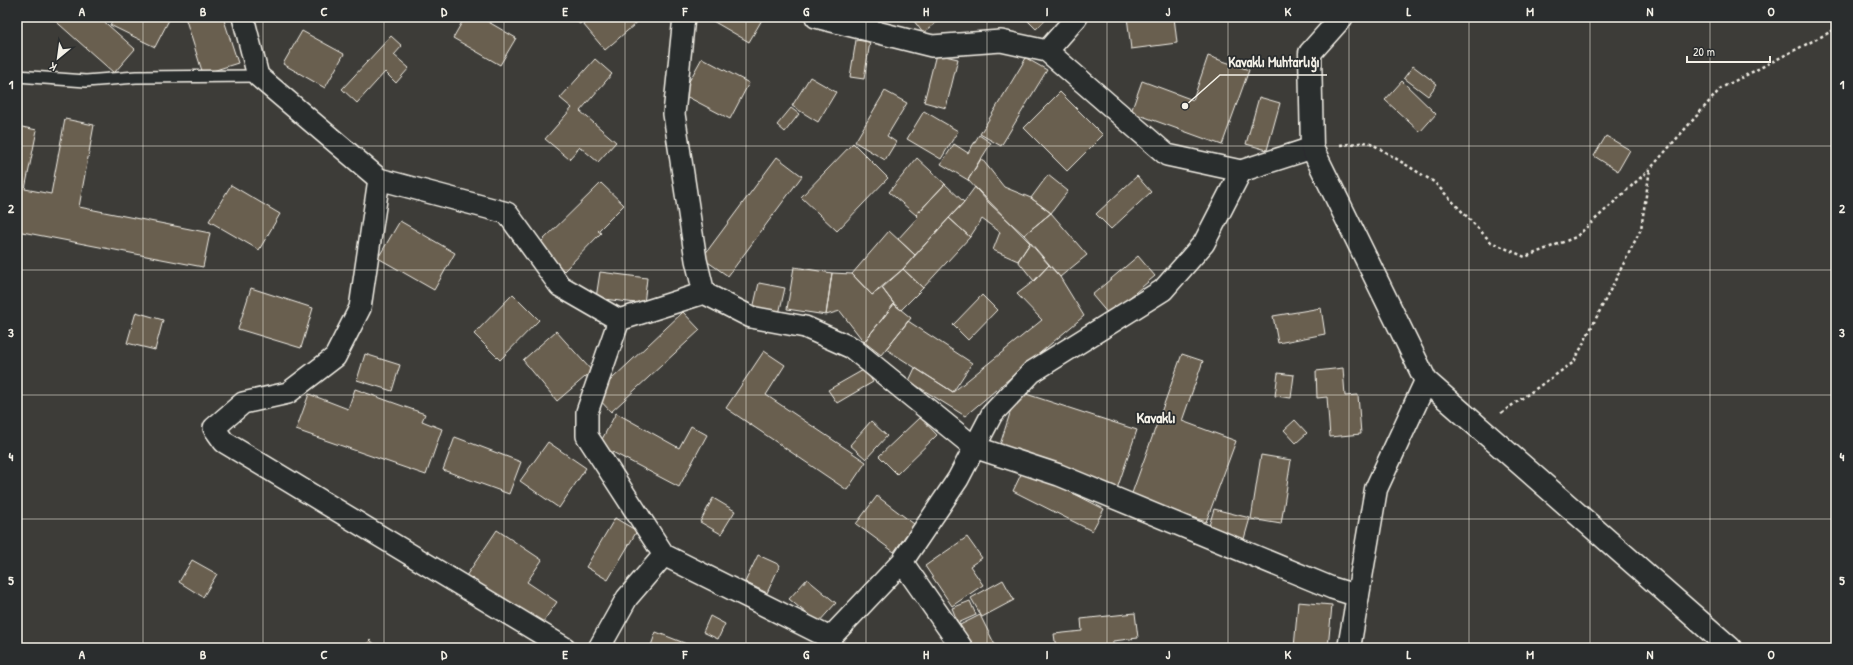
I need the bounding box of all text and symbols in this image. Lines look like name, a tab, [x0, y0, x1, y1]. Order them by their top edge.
text: A	[79, 2, 86, 20]
text: B	[200, 2, 207, 20]
text: C	[320, 2, 328, 20]
text: D	[441, 2, 448, 20]
text: E	[562, 2, 568, 20]
text: F	[682, 2, 689, 20]
text: G	[803, 2, 810, 20]
text: H	[923, 2, 929, 20]
text: I	[1045, 2, 1049, 20]
text: J	[1166, 2, 1171, 20]
text: K	[1285, 2, 1292, 20]
text: L	[1407, 2, 1412, 20]
text: M	[1526, 2, 1534, 20]
text: N	[1647, 2, 1654, 20]
text: O	[1767, 2, 1775, 20]
north arrow	[38, 38, 78, 78]
scale bar	[1687, 38, 1770, 64]
text: 20 m	[1693, 43, 1715, 60]
callout: Kavaklı Muhtarlığı	[1220, 49, 1327, 75]
text: Kavaklı Muhtarlığı	[1228, 52, 1320, 73]
text: K	[47, 59, 59, 74]
text: 1	[9, 75, 14, 93]
text: 1	[1840, 75, 1845, 93]
text: 2	[8, 199, 15, 217]
text: 2	[1839, 199, 1846, 217]
text: 3	[8, 323, 14, 341]
text: 3	[1839, 323, 1845, 341]
district label: Kavaklı	[1136, 407, 1176, 428]
text: 4	[9, 447, 14, 465]
text: 4	[1840, 447, 1845, 465]
text: 5	[8, 571, 14, 589]
text: 5	[1839, 571, 1845, 589]
text: A	[79, 645, 86, 663]
text: B	[200, 645, 207, 663]
text: C	[320, 645, 328, 663]
text: D	[441, 645, 448, 663]
text: E	[562, 645, 568, 663]
text: F	[682, 645, 689, 663]
text: G	[803, 645, 810, 663]
text: H	[923, 645, 929, 663]
text: I	[1045, 645, 1049, 663]
text: J	[1166, 645, 1171, 663]
text: K	[1285, 645, 1292, 663]
text: L	[1407, 645, 1412, 663]
text: M	[1526, 645, 1534, 663]
text: N	[1647, 645, 1654, 663]
text: O	[1767, 645, 1775, 663]

